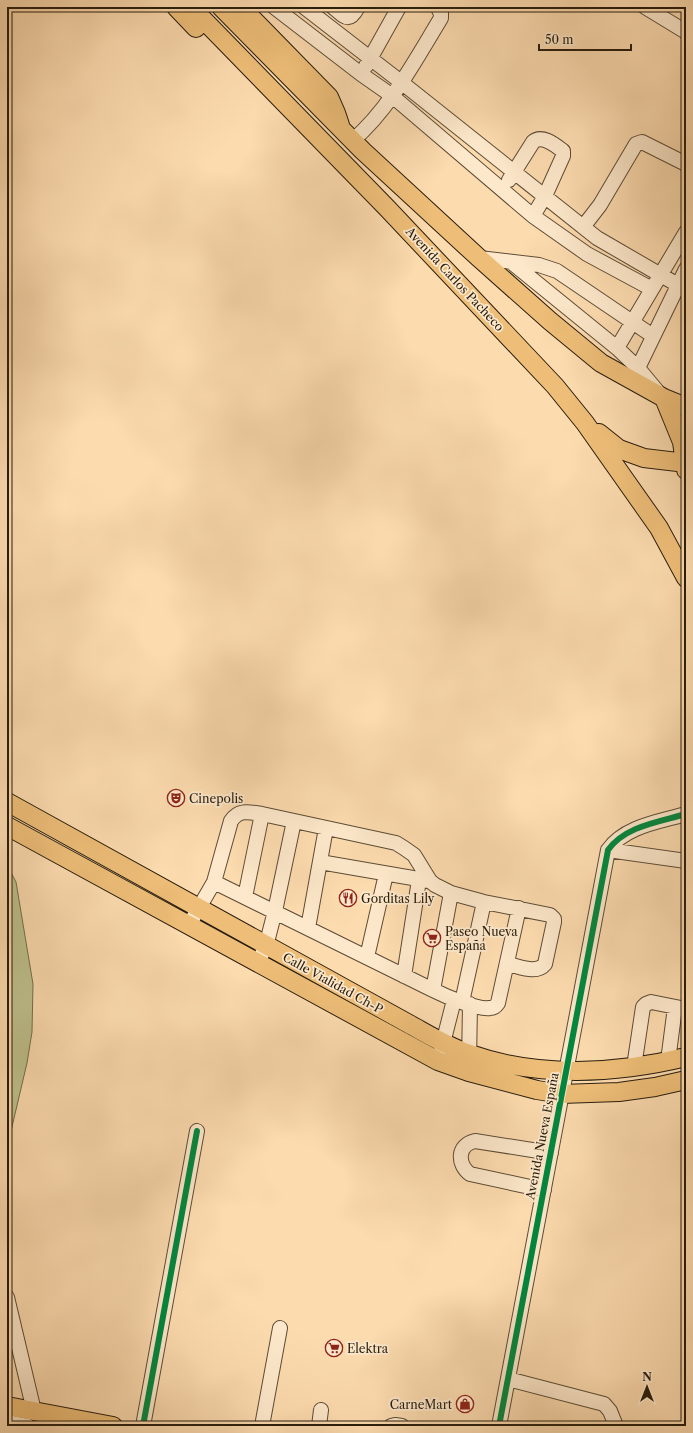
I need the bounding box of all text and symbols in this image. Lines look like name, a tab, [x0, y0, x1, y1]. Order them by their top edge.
scale bar	[539, 26, 631, 52]
text: 50 m	[545, 32, 574, 47]
street label: Avenida Carlos Pacheco	[402, 223, 507, 334]
theatre icon: Cinepolis	[166, 788, 186, 808]
place label: Cinepolis	[189, 791, 243, 806]
restaurant icon: Gorditas Lily	[338, 888, 358, 908]
place label: Gorditas Lily	[361, 891, 435, 906]
place label: Paseo Nueva España	[445, 924, 518, 953]
supermarket icon: Paseo Nueva España	[422, 928, 442, 948]
street label: Calle Vialidad Ch-P	[280, 949, 386, 1017]
street label: Avenida Nueva España	[522, 1071, 562, 1202]
supermarket icon: Elektra	[324, 1338, 344, 1358]
place label: Elektra	[347, 1341, 389, 1356]
north arrow	[627, 1367, 667, 1407]
text: N	[642, 1370, 652, 1384]
shop icon: CarneMart	[455, 1394, 475, 1414]
place label: CarneMart	[390, 1397, 453, 1412]

